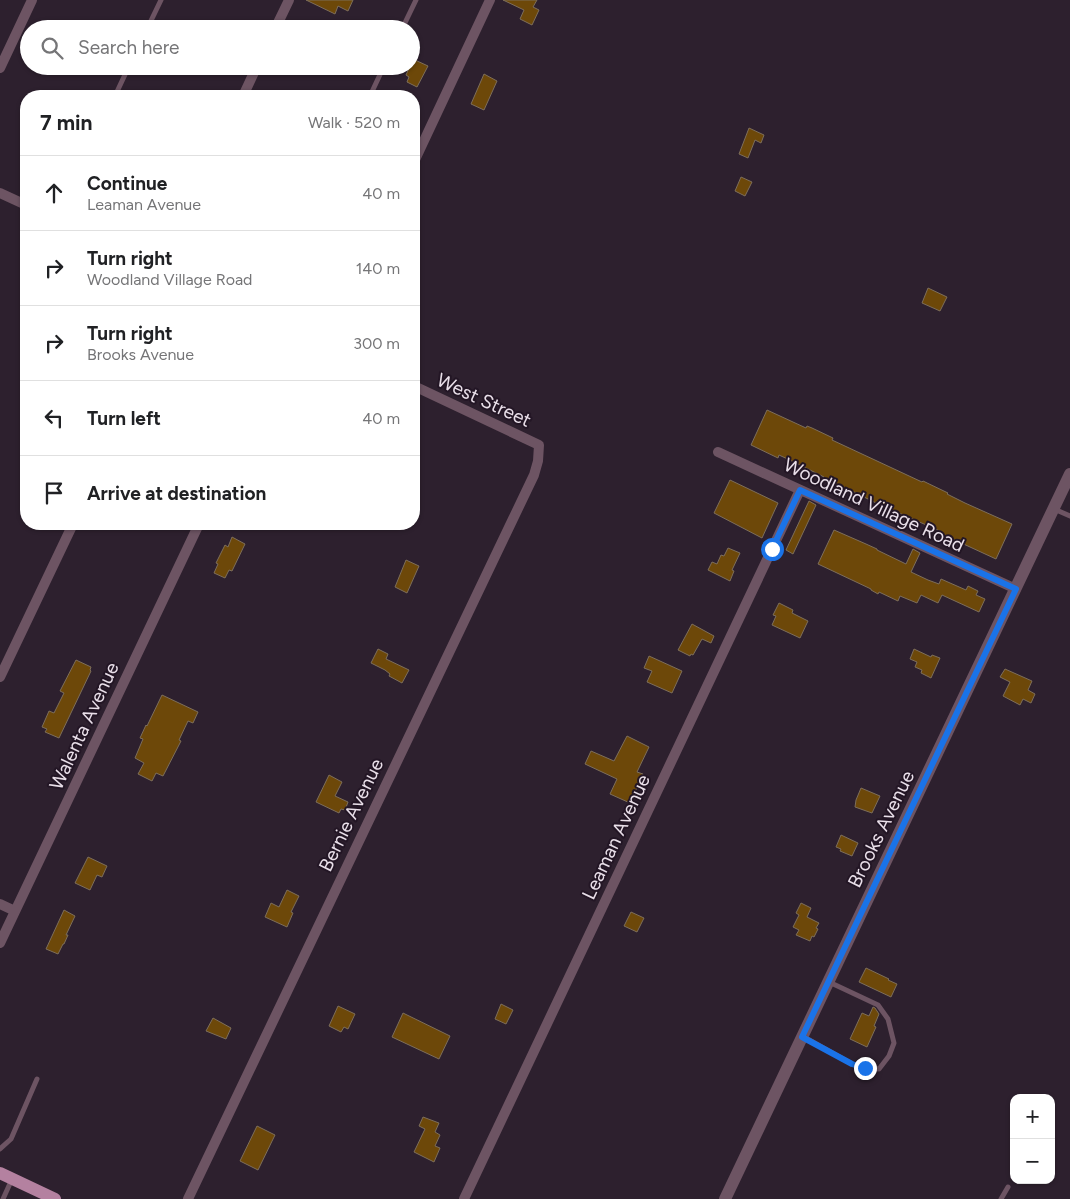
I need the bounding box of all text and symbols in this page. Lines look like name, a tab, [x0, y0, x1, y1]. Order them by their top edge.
search box	[20, 20, 420, 75]
icon: search	[38, 34, 66, 62]
text: Search here	[78, 36, 180, 59]
text: 7 min	[40, 110, 92, 135]
text: Walk · 520 m	[308, 113, 400, 132]
text: Continue	[87, 172, 167, 195]
icon: ahead	[40, 179, 68, 207]
text: 40 m	[362, 184, 400, 203]
text: Leaman Avenue	[87, 195, 201, 214]
text: Turn right	[87, 247, 173, 270]
icon: right	[40, 254, 68, 282]
text: 140 m	[356, 259, 400, 278]
text: Woodland Village Road	[87, 270, 253, 289]
text: Turn right	[87, 322, 173, 345]
icon: right	[40, 329, 68, 357]
text: 300 m	[353, 334, 400, 353]
text: Brooks Avenue	[87, 345, 194, 364]
street label: West Street	[433, 368, 535, 432]
icon: left	[40, 404, 68, 432]
text: Turn left	[87, 407, 161, 430]
text: 40 m	[362, 409, 400, 428]
street label: Woodland Village Road	[780, 453, 968, 557]
icon: arrive	[40, 479, 68, 507]
text: Arrive at destination	[87, 482, 266, 505]
route start	[761, 538, 784, 561]
street label: Walenta Avenue	[44, 659, 124, 793]
street label: Bernie Avenue	[314, 755, 388, 875]
street label: Brooks Avenue	[843, 767, 919, 891]
street label: Leaman Avenue	[577, 771, 655, 903]
route end	[854, 1057, 877, 1080]
map controls	[1010, 1094, 1055, 1184]
button: +	[1010, 1094, 1055, 1139]
button: −	[1010, 1139, 1055, 1184]

